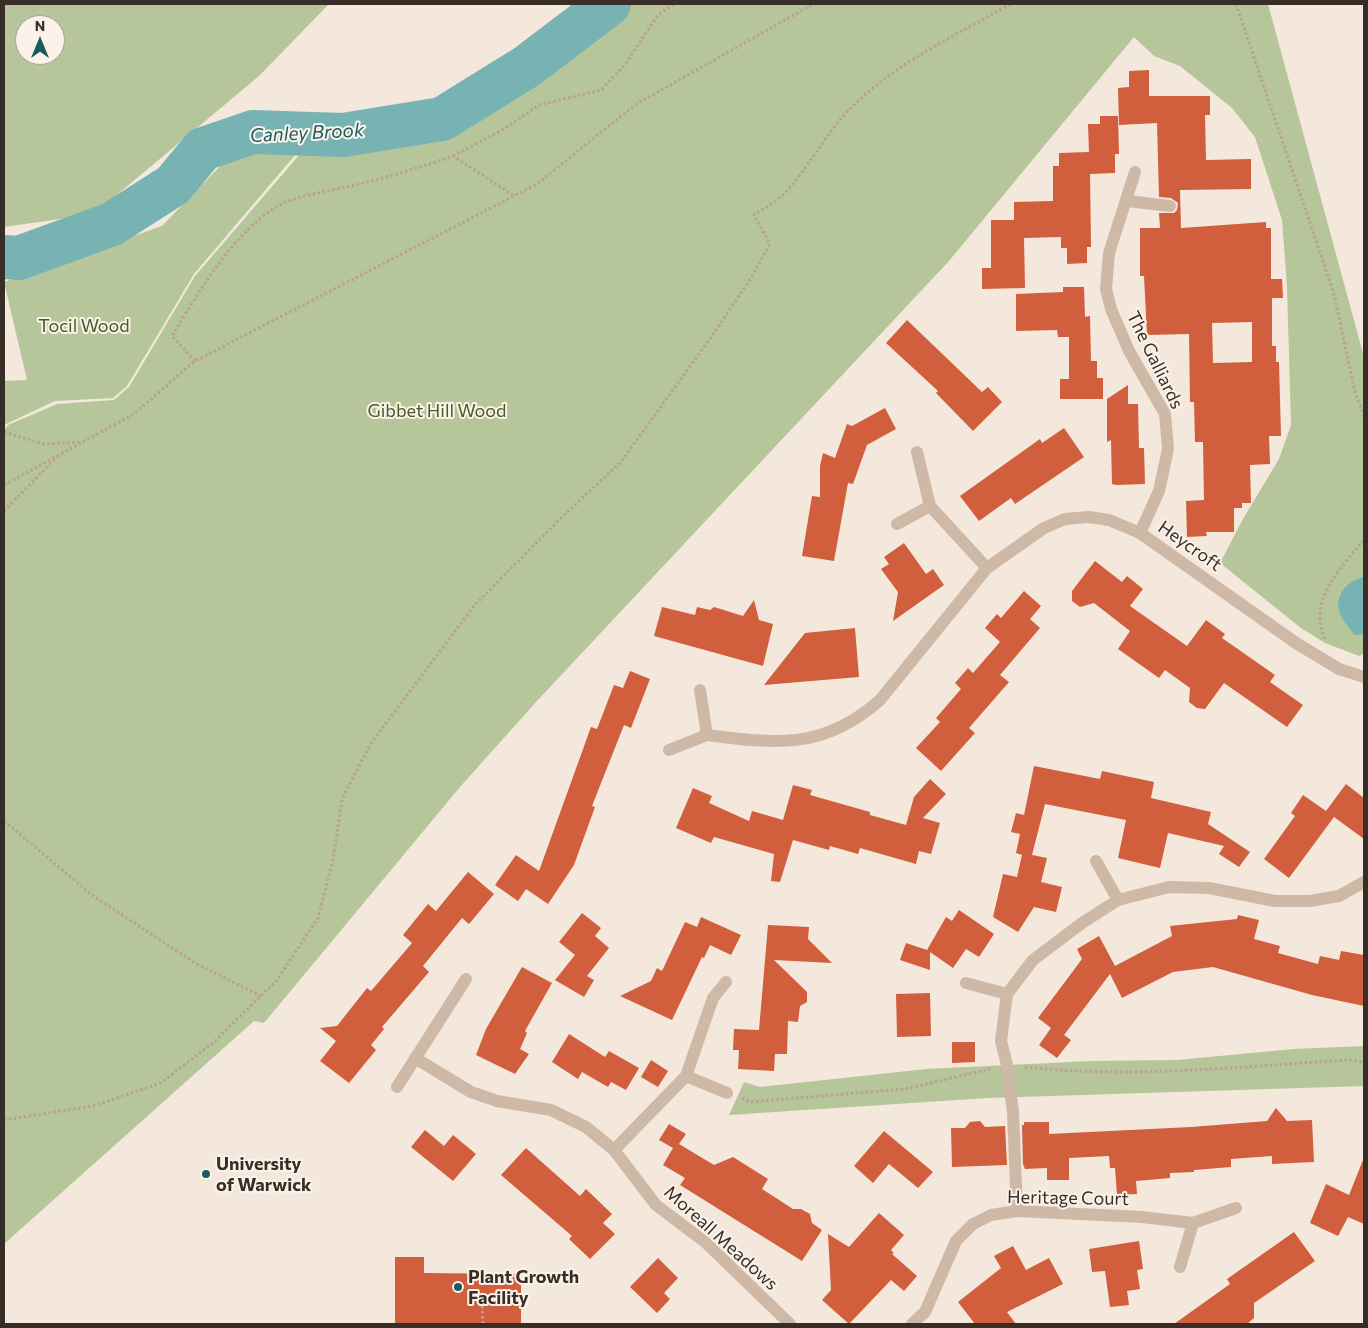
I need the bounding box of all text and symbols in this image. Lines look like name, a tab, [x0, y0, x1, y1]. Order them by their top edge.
north arrow	[15, 15, 65, 65]
text: N	[35, 17, 45, 34]
water label: Canley Brook	[249, 119, 365, 147]
street label: The Galliards	[1122, 308, 1188, 412]
park label: Tocil Wood	[38, 315, 130, 337]
park label: Gibbet Hill Wood	[367, 400, 507, 422]
street label: Heycroft	[1154, 516, 1226, 576]
place label: University of Warwick	[216, 1153, 311, 1196]
marker: University of Warwick	[200, 1168, 212, 1180]
street label: Moreall Meadows	[660, 1181, 782, 1295]
street label: Heritage Court	[1007, 1186, 1129, 1210]
place label: Plant Growth Facility	[468, 1266, 579, 1308]
marker: Plant Growth Facility	[452, 1281, 464, 1293]

